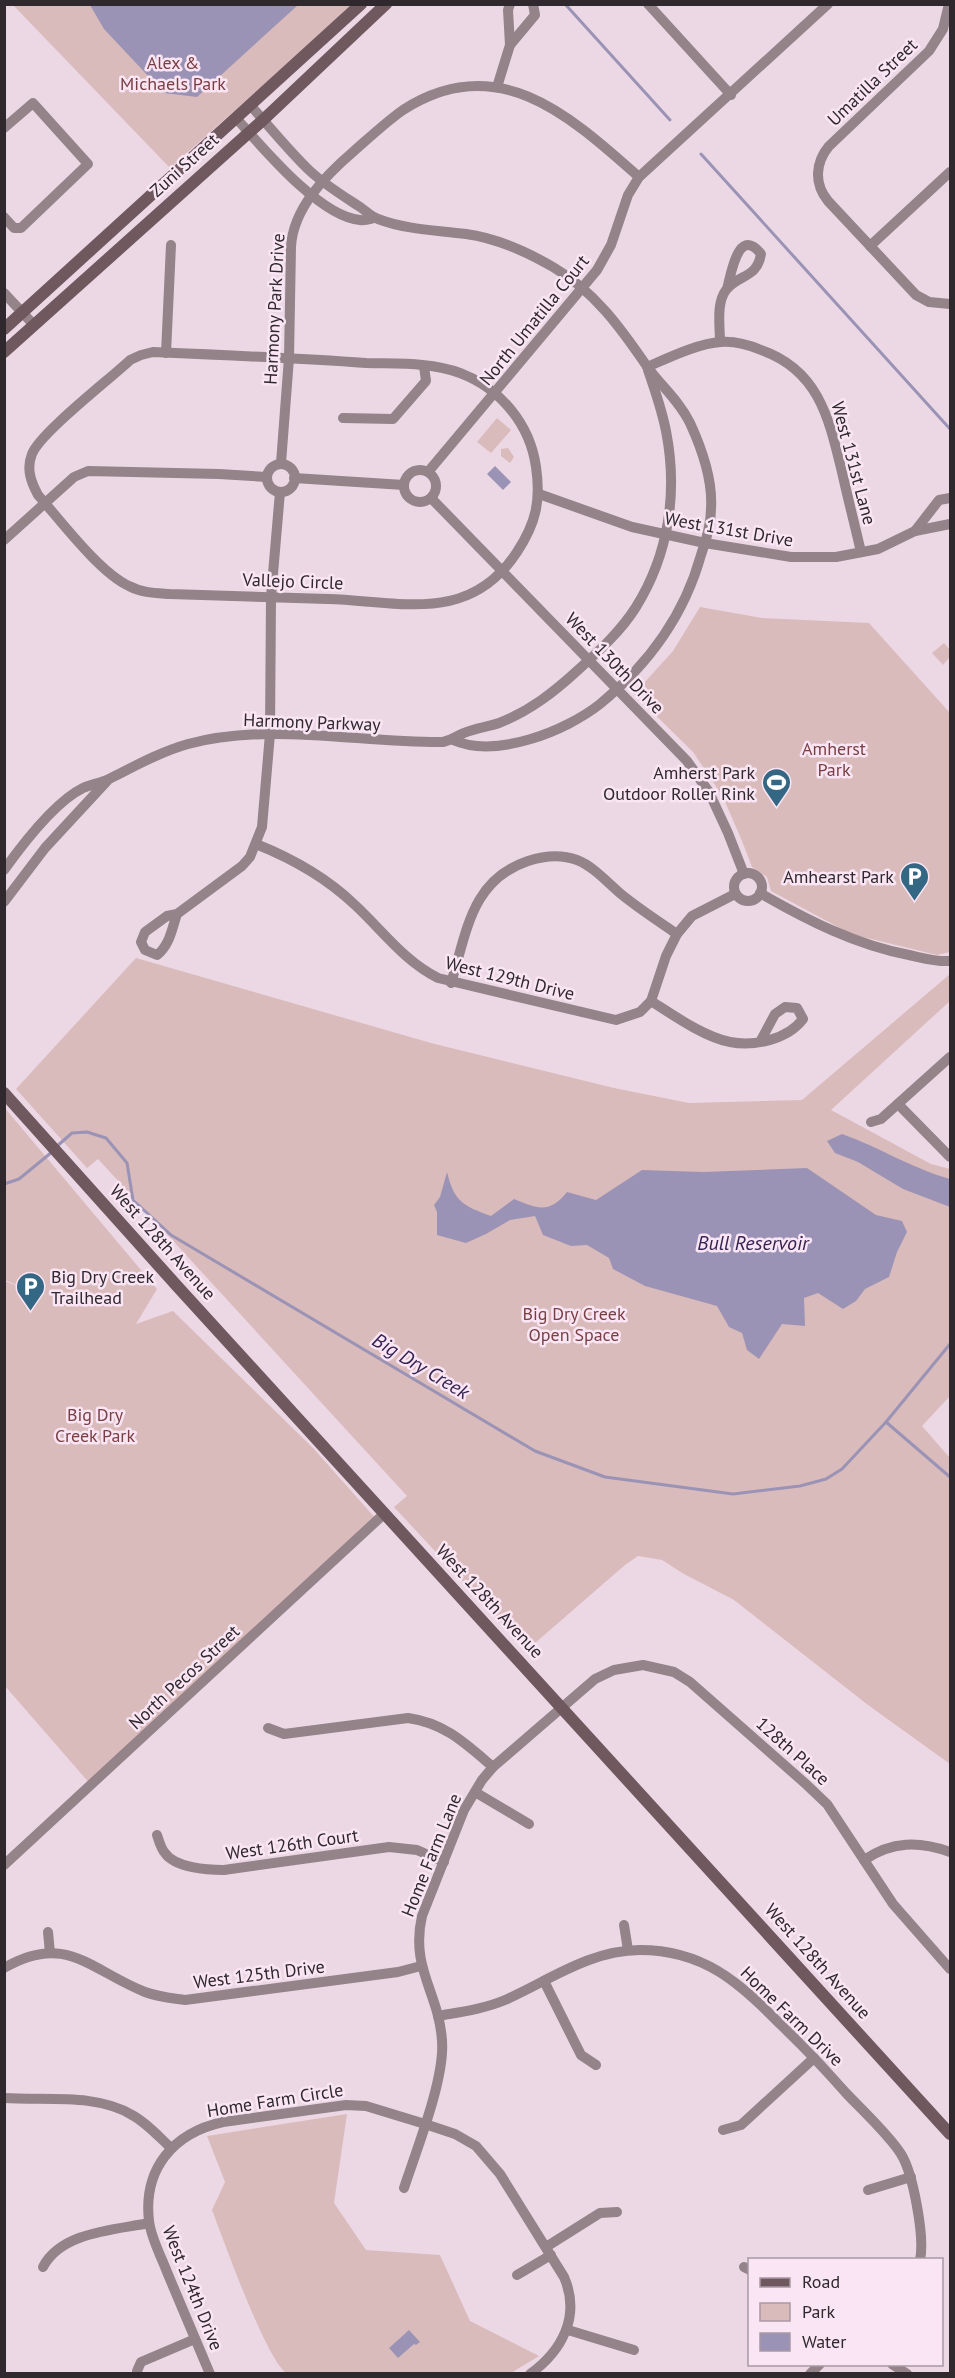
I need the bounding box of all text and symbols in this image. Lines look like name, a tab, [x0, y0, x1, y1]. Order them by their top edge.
street label: Umatilla Street	[822, 33, 922, 131]
park label: Alex & Michaels Park	[120, 51, 226, 95]
street label: Zuni Street	[145, 128, 223, 202]
street label: Harmony Park Drive	[259, 233, 289, 385]
street label: North Umatilla Court	[474, 250, 594, 390]
street label: West 131st Lane	[827, 399, 881, 527]
street label: West 131st Drive	[663, 506, 795, 552]
street label: Vallejo Circle	[241, 568, 344, 594]
street label: West 130th Drive	[561, 607, 669, 719]
street label: Harmony Parkway	[243, 708, 382, 736]
park label: Amherst Park	[802, 737, 866, 781]
place label: Amherst Park Outdoor Roller Rink	[603, 761, 755, 805]
sports icon: Amherst Park Outdoor Roller Rink	[760, 766, 792, 808]
parking icon: Amhearst Park	[899, 860, 931, 902]
place label: Amhearst Park	[783, 865, 894, 888]
street label: West 129th Drive	[443, 951, 577, 1005]
street label: West 128th Avenue	[105, 1179, 221, 1305]
water label: Bull Reservoir	[697, 1230, 810, 1256]
place label: Big Dry Creek Trailhead	[51, 1265, 154, 1309]
parking icon: Big Dry Creek Trailhead	[14, 1270, 46, 1312]
park label: Big Dry Creek Open Space	[522, 1302, 626, 1346]
water label: Big Dry Creek	[368, 1327, 475, 1406]
park label: Big Dry Creek Park	[55, 1403, 135, 1447]
street label: West 128th Avenue	[431, 1539, 549, 1663]
street label: North Pecos Street	[124, 1620, 244, 1734]
street label: 128th Place	[751, 1712, 835, 1790]
street label: Home Farm Lane	[396, 1790, 466, 1920]
street label: West 126th Court	[224, 1823, 360, 1865]
street label: West 128th Avenue	[760, 1898, 876, 2024]
street label: West 125th Drive	[192, 1955, 326, 1993]
street label: Home Farm Drive	[736, 1961, 848, 2071]
street label: Home Farm Circle	[205, 2078, 345, 2122]
street label: West 124th Drive	[158, 2222, 228, 2354]
legend	[748, 2258, 943, 2366]
text: Road	[802, 2270, 840, 2293]
text: Park	[802, 2300, 835, 2323]
text: Water	[802, 2330, 846, 2353]

